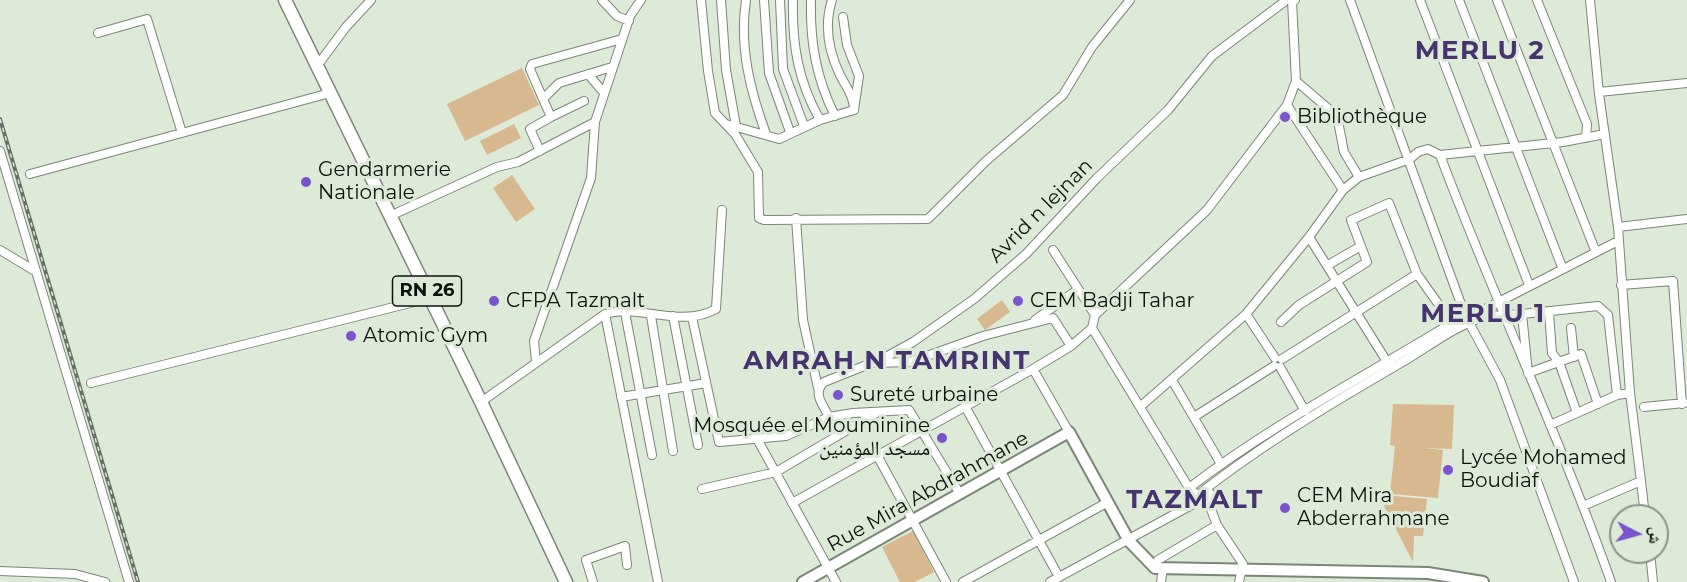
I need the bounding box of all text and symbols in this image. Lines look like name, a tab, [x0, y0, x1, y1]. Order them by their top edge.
district label: MERLU 2	[1415, 35, 1545, 67]
place label: Bibliothèque	[1297, 105, 1427, 129]
marker: Bibliothèque	[1278, 110, 1292, 124]
street label: Avrid n lejnan	[984, 154, 1098, 268]
place label: Gendarmerie Nationale	[318, 158, 451, 205]
marker: Gendarmerie Nationale	[299, 175, 313, 189]
road number: RN 26	[392, 276, 462, 306]
place label: CFPA Tazmalt	[506, 289, 645, 313]
place label: CEM Badji Tahar	[1030, 289, 1194, 313]
marker: CFPA Tazmalt	[487, 294, 501, 308]
marker: CEM Badji Tahar	[1011, 294, 1025, 308]
district label: MERLU 1	[1420, 298, 1546, 330]
place label: Atomic Gym	[363, 324, 488, 348]
marker: Atomic Gym	[344, 329, 358, 343]
district label: AMṚAḤ N TAMRINT	[743, 345, 1031, 377]
place label: Sureté urbaine	[850, 383, 998, 407]
marker: Sureté urbaine	[831, 388, 845, 402]
place label: Mosquée el Mouminine مسجد المؤمنين	[693, 414, 930, 461]
street label: Rue Mira Abdrahmane	[823, 427, 1033, 557]
marker: Mosquée el Mouminine مسجد المؤمنين	[935, 431, 949, 445]
place label: Lycée Mohamed Boudiaf	[1460, 446, 1627, 493]
marker: Lycée Mohamed Boudiaf	[1441, 463, 1455, 477]
district label: TAZMALT	[1126, 484, 1264, 516]
place label: CEM Mira Abderrahmane	[1297, 484, 1450, 531]
marker: CEM Mira Abderrahmane	[1278, 501, 1292, 515]
north arrow	[1609, 504, 1669, 564]
text: ش	[1645, 526, 1666, 545]

